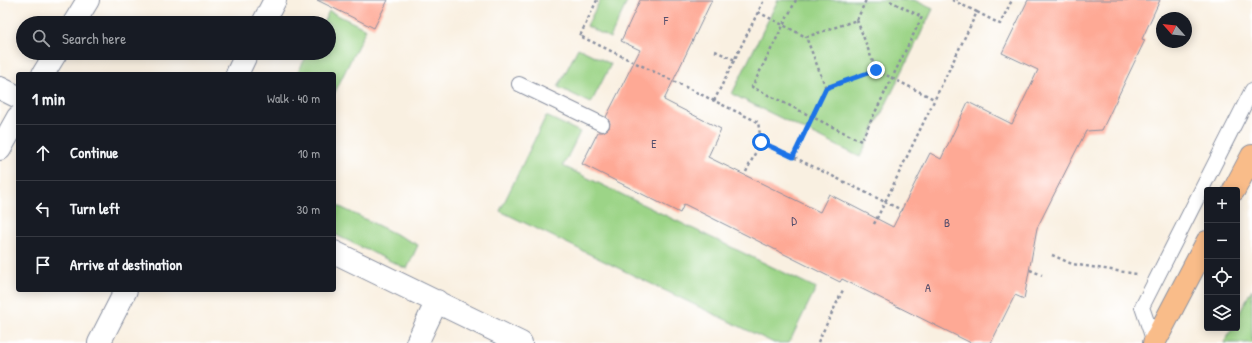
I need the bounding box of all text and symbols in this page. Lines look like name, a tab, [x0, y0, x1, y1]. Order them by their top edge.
house number: F	[663, 12, 669, 29]
north arrow	[1156, 12, 1192, 48]
search box	[16, 16, 336, 60]
icon: search	[30, 27, 52, 49]
text: Search here	[62, 28, 126, 49]
route end	[867, 61, 885, 79]
text: 1 min	[32, 87, 65, 110]
text: Walk · 40 m	[267, 89, 320, 107]
route start	[752, 133, 770, 151]
house number: E	[651, 135, 657, 152]
icon: ahead	[32, 142, 54, 164]
text: Continue	[70, 142, 118, 163]
text: 10 m	[298, 144, 320, 162]
map controls	[1204, 187, 1240, 331]
button: +	[1204, 187, 1240, 223]
icon: left	[32, 198, 54, 220]
text: Turn left	[70, 198, 120, 219]
text: 30 m	[297, 200, 320, 218]
house number: D	[791, 212, 797, 229]
house number: B	[944, 214, 950, 231]
button: −	[1204, 223, 1240, 259]
icon: arrive	[32, 254, 54, 276]
text: Arrive at destination	[70, 254, 182, 275]
button: locate	[1204, 259, 1240, 295]
house number: A	[925, 279, 931, 296]
button: layers	[1204, 295, 1240, 331]

